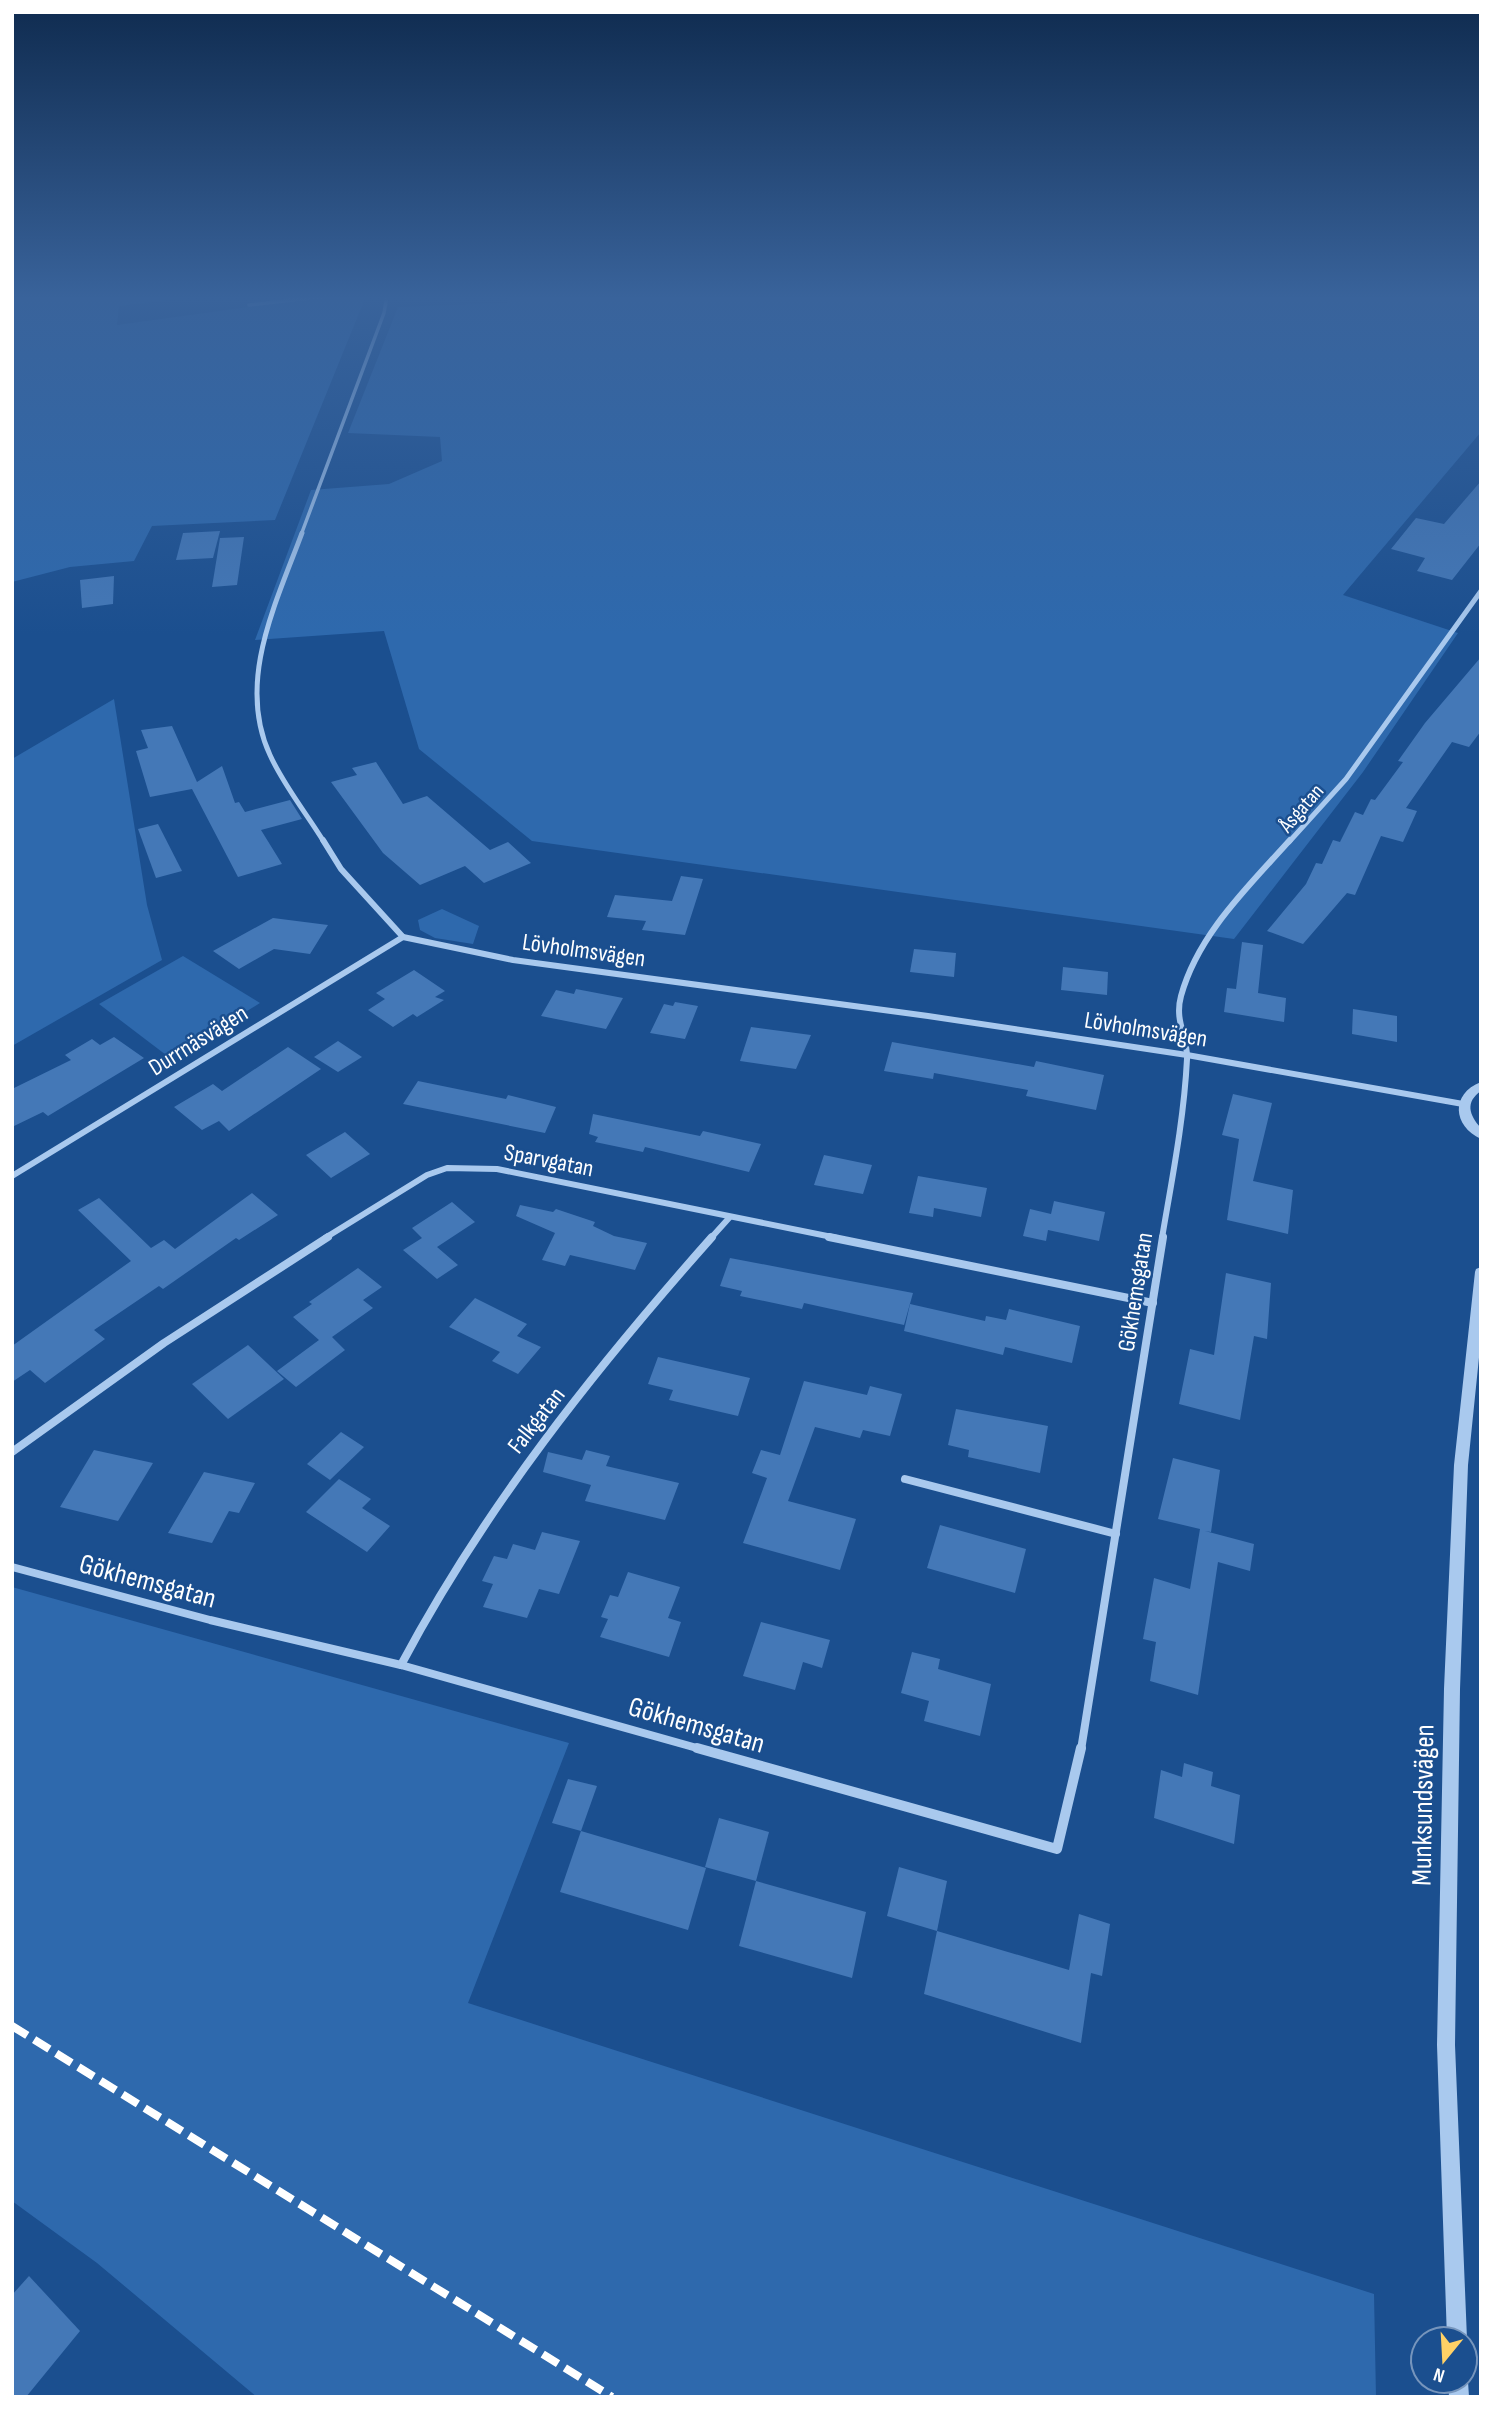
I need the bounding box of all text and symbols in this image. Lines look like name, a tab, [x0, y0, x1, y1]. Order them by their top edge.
street label: Åsgatan	[1273, 779, 1329, 838]
street label: Lövholmsvägen	[521, 928, 647, 973]
street label: Durrnäsvägen	[143, 999, 253, 1082]
street label: Lövholmsvägen	[1082, 1005, 1209, 1054]
street label: Sparvgatan	[502, 1138, 596, 1183]
street label: Gökhemsgatan	[1112, 1230, 1159, 1354]
street label: Falkgatan	[502, 1381, 571, 1459]
street label: Gökhemsgatan	[76, 1547, 220, 1616]
street label: Gökhemsgatan	[625, 1690, 769, 1761]
street label: Munksundsvägen	[1406, 1724, 1441, 1886]
north arrow	[1409, 2325, 1479, 2395]
text: N	[1431, 2362, 1448, 2387]

